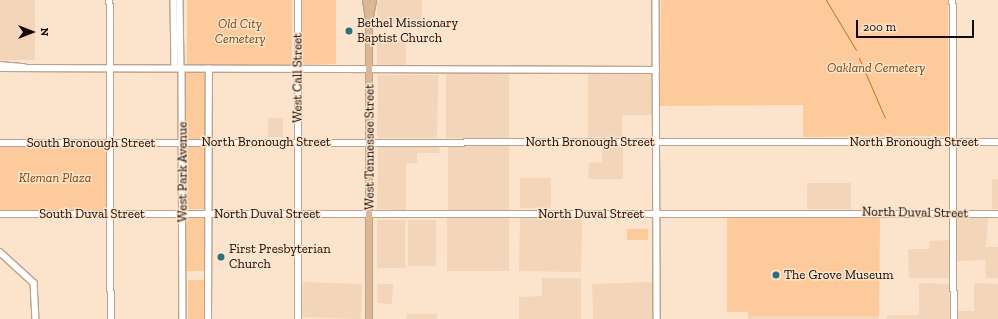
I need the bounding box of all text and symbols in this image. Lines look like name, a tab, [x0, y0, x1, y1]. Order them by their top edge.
north arrow	[12, 12, 52, 52]
scale bar	[858, 12, 976, 38]
place label: Bethel Missionary Baptist Church	[357, 16, 458, 47]
park label: Old City Cemetery	[215, 17, 265, 48]
text: 200 m	[863, 20, 896, 34]
marker: Bethel Missionary Baptist Church	[344, 26, 354, 36]
text: N	[38, 28, 51, 36]
street label: West Call Street	[290, 33, 306, 123]
park label: Oakland Cemetery	[827, 60, 925, 76]
street label: West Tennessee Street	[362, 84, 378, 210]
street label: West Park Avenue	[175, 121, 191, 223]
street label: North Bronough Street	[201, 134, 331, 150]
street label: North Bronough Street	[525, 134, 655, 150]
street label: North Bronough Street	[849, 134, 979, 150]
street label: South Bronough Street	[27, 135, 155, 151]
park label: Kleman Plaza	[19, 170, 91, 186]
street label: North Duval Street	[862, 204, 968, 222]
street label: South Duval Street	[39, 206, 145, 222]
street label: North Duval Street	[214, 206, 320, 222]
street label: North Duval Street	[538, 206, 644, 222]
place label: First Presbyterian Church	[229, 242, 331, 273]
marker: First Presbyterian Church	[216, 252, 226, 262]
place label: The Grove Museum	[784, 267, 894, 283]
marker: The Grove Museum	[771, 270, 781, 280]

